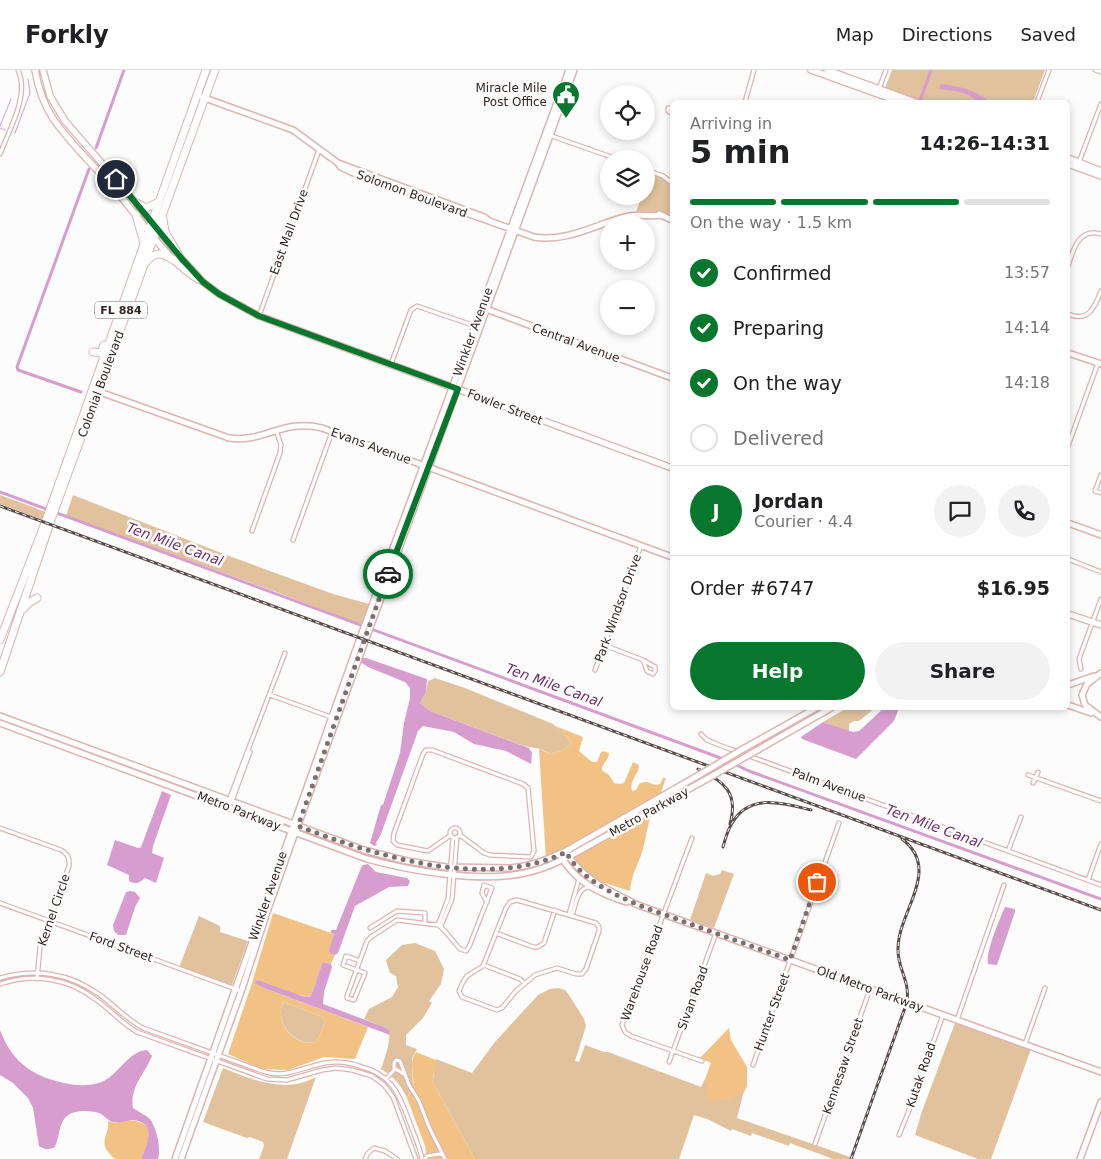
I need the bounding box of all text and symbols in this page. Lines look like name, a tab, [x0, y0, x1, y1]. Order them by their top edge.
text: Forkly	[25, 21, 109, 49]
text: Map	[836, 24, 874, 45]
text: Directions	[902, 24, 992, 45]
text: Saved	[1020, 24, 1076, 45]
public building icon: Miracle Mile Post Office	[551, 80, 581, 119]
place label: Miracle Mile Post Office	[475, 81, 547, 109]
map controls	[600, 85, 655, 335]
button: locate	[600, 85, 655, 140]
text: Arriving in	[690, 114, 772, 133]
text: 14:26–14:31	[920, 132, 1050, 154]
text: 5 min	[690, 133, 791, 171]
button: layers	[600, 150, 655, 205]
pin	[95, 158, 137, 200]
icon: home	[102, 165, 130, 193]
street label: Solomon Boulevard	[355, 167, 469, 221]
street label: East Mall Drive	[267, 187, 311, 277]
text: On the way · 1.5 km	[690, 213, 852, 232]
button: +	[600, 215, 655, 270]
icon: check	[690, 259, 718, 287]
text: Confirmed	[733, 262, 832, 284]
text: 13:57	[1004, 263, 1050, 282]
button: −	[600, 280, 655, 335]
street label: Winkler Avenue	[450, 286, 496, 378]
road number: FL 884	[95, 302, 147, 318]
icon: check	[690, 314, 718, 342]
text: Preparing	[733, 317, 824, 339]
text: 14:14	[1004, 318, 1050, 337]
street label: Central Avenue	[530, 321, 622, 365]
street label: Colonial Boulevard	[75, 329, 127, 439]
icon: check	[690, 369, 718, 397]
text: On the way	[733, 372, 842, 394]
text: 14:18	[1004, 373, 1050, 392]
street label: Fowler Street	[465, 386, 545, 428]
street label: Evans Avenue	[329, 425, 413, 467]
text: Delivered	[733, 427, 824, 449]
button: chat	[934, 485, 986, 537]
button: phone	[998, 485, 1050, 537]
text: Jordan	[754, 490, 823, 512]
text: J	[712, 500, 720, 522]
text: Courier · 4.4	[754, 512, 853, 531]
water label: Ten Mile Canal	[125, 519, 225, 569]
courier	[363, 549, 413, 599]
street label: Park Windsor Drive	[592, 552, 644, 664]
icon: car	[374, 560, 402, 588]
text: Order #6747	[690, 577, 814, 599]
text: $16.95	[977, 577, 1050, 599]
button: Help	[690, 642, 865, 700]
button: Share	[875, 642, 1050, 700]
water label: Ten Mile Canal	[504, 660, 604, 710]
street label: Palm Avenue	[790, 765, 868, 805]
street label: Metro Parkway	[607, 784, 691, 840]
street label: Metro Parkway	[195, 789, 283, 833]
water label: Ten Mile Canal	[884, 801, 984, 851]
street label: Winkler Avenue	[246, 849, 290, 943]
pin	[796, 861, 838, 903]
icon: bag	[803, 868, 831, 896]
street label: Kernel Circle	[35, 872, 73, 948]
street label: Warehouse Road	[618, 923, 666, 1023]
street label: Ford Street	[87, 929, 155, 965]
street label: Old Metro Parkway	[815, 963, 925, 1015]
street label: Sivan Road	[675, 964, 711, 1032]
street label: Hunter Street	[751, 971, 793, 1053]
street label: Kennesaw Street	[820, 1016, 866, 1116]
street label: Kutak Road	[903, 1041, 939, 1109]

